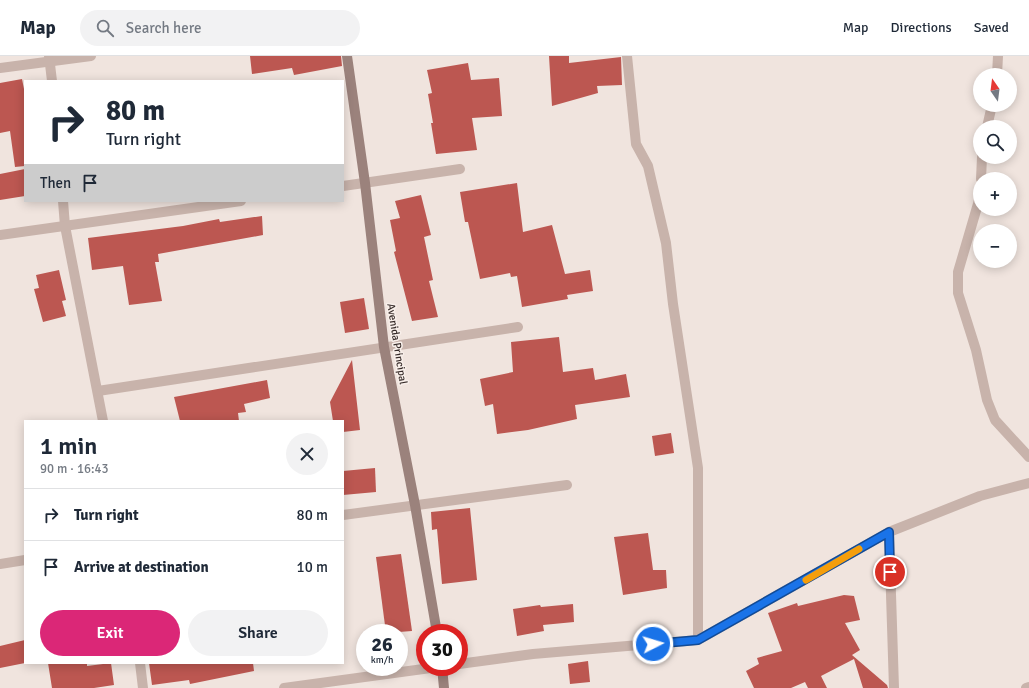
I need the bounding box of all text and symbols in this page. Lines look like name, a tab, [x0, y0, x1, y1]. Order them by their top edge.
search box	[80, 10, 360, 46]
text: Map	[20, 16, 56, 40]
icon: search	[94, 17, 116, 39]
text: Search here	[126, 19, 201, 37]
text: Map	[843, 19, 869, 36]
text: Directions	[891, 19, 952, 36]
text: Saved	[974, 19, 1009, 36]
north arrow	[973, 68, 1017, 112]
map controls	[973, 68, 1017, 268]
text: 80 m	[106, 94, 165, 128]
icon: right	[40, 96, 92, 148]
button: search	[973, 120, 1017, 164]
text: Turn right	[106, 128, 181, 150]
icon: arrive	[79, 172, 101, 194]
button: +	[973, 172, 1017, 216]
text: Then	[40, 174, 71, 192]
button: −	[973, 224, 1017, 268]
street label: Avenida Principal	[384, 303, 410, 385]
text: 1 min	[40, 431, 97, 461]
button: close	[286, 433, 328, 475]
text: 90 m · 16:43	[40, 461, 109, 477]
icon: right	[40, 504, 62, 526]
text: Turn right	[74, 506, 139, 524]
text: 80 m	[297, 506, 328, 524]
pin	[873, 555, 907, 589]
icon: arrive	[40, 556, 62, 578]
text: Arrive at destination	[74, 558, 209, 576]
text: 10 m	[297, 558, 328, 576]
icon: arrive	[879, 561, 901, 583]
button: Exit	[40, 610, 180, 656]
button: Share	[188, 610, 328, 656]
position arrow	[632, 623, 674, 665]
speed limit sign: 30	[416, 624, 468, 676]
text: 26	[371, 632, 393, 657]
text: km/h	[371, 654, 393, 666]

